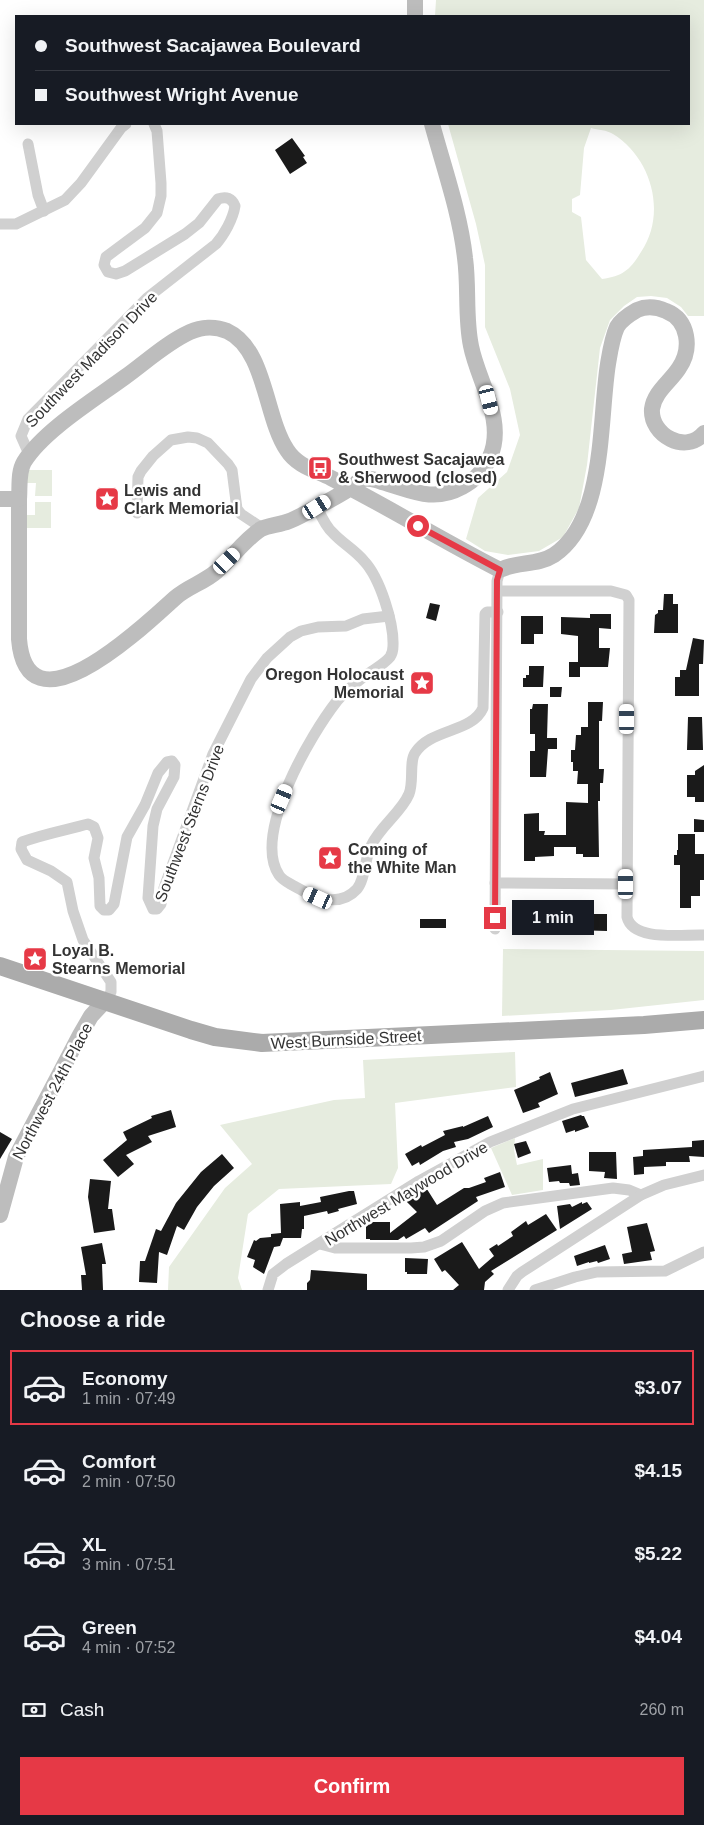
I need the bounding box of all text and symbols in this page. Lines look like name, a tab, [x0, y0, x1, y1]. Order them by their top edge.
text: Southwest Sacajawea Boulevard	[65, 35, 361, 56]
text: Southwest Wright Avenue	[65, 84, 299, 105]
street label: Southwest Madison Drive	[22, 288, 161, 431]
car	[478, 384, 499, 416]
place label: Southwest Sacajawea & Sherwood (closed)	[338, 451, 504, 486]
bus stop icon: Southwest Sacajawea & Sherwood (closed)	[307, 455, 333, 481]
place label: Lewis and Clark Memorial	[124, 482, 239, 517]
place icon: Lewis and Clark Memorial	[94, 486, 120, 512]
car	[300, 493, 333, 521]
route start	[407, 515, 429, 537]
car	[210, 545, 243, 577]
place label: Oregon Holocaust Memorial	[265, 666, 405, 701]
place icon: Oregon Holocaust Memorial	[409, 670, 435, 696]
car	[619, 704, 634, 734]
street label: Southwest Sterns Drive	[152, 742, 227, 904]
car	[269, 782, 294, 816]
place label: Coming of the White Man	[348, 841, 456, 876]
place icon: Coming of the White Man	[317, 845, 343, 871]
car	[618, 869, 633, 899]
car	[301, 885, 334, 911]
callout: 1 min	[512, 900, 595, 936]
route end	[484, 907, 506, 929]
text: 1 min	[532, 909, 574, 926]
place label: Loyal B. Stearns Memorial	[52, 942, 185, 977]
place icon: Loyal B. Stearns Memorial	[22, 946, 48, 972]
street label: Northwest 24th Place	[9, 1020, 96, 1162]
street label: West Burnside Street	[270, 1027, 422, 1052]
street label: Northwest Maywood Drive	[322, 1138, 491, 1249]
text: Choose a ride	[20, 1307, 165, 1332]
icon: car	[22, 1365, 67, 1410]
text: Economy	[82, 1368, 168, 1389]
text: $3.07	[634, 1377, 682, 1398]
text: 1 min · 07:49	[82, 1390, 175, 1407]
icon: car	[22, 1448, 67, 1493]
text: Comfort	[82, 1451, 156, 1472]
text: $4.15	[634, 1460, 682, 1481]
text: 2 min · 07:50	[82, 1473, 175, 1490]
icon: car	[22, 1531, 67, 1576]
text: XL	[82, 1534, 106, 1555]
text: $5.22	[634, 1543, 682, 1564]
text: 3 min · 07:51	[82, 1556, 175, 1573]
icon: car	[22, 1614, 67, 1659]
text: Green	[82, 1617, 137, 1638]
text: $4.04	[634, 1626, 682, 1647]
text: 4 min · 07:52	[82, 1639, 175, 1656]
icon: cash	[20, 1696, 48, 1724]
text: Cash	[60, 1699, 104, 1720]
text: 260 m	[640, 1701, 684, 1718]
button: Confirm	[20, 1757, 684, 1815]

